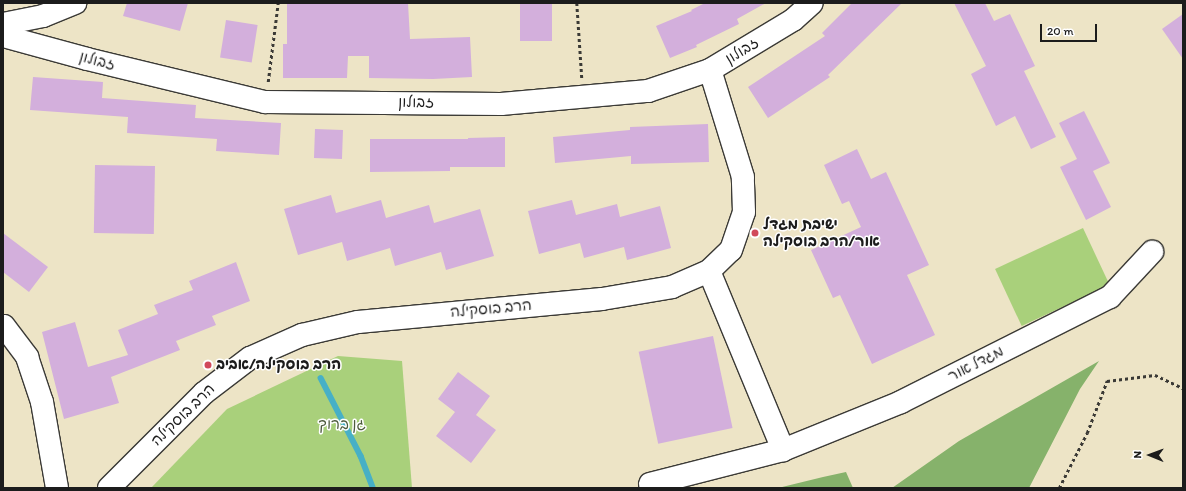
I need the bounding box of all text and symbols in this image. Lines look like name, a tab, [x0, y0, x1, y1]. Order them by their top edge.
scale bar	[1042, 16, 1099, 42]
text: 20 m	[1047, 24, 1074, 38]
street label: זבולון	[722, 34, 762, 68]
street label: זבולון	[77, 48, 117, 74]
street label: זבולון	[398, 94, 434, 112]
place label: ישיבת מגדל אור/הרב בוסקילה	[763, 215, 880, 250]
marker: ישיבת מגדל אור/הרב בוסקילה	[750, 228, 760, 238]
street label: הרב בוסקילה	[449, 296, 533, 322]
street label: מגדל אור	[945, 342, 1007, 386]
place label: הרב בוסקילה/אביב	[216, 356, 341, 374]
marker: הרב בוסקילה/אביב	[203, 360, 213, 370]
street label: הרב בוסקילה	[147, 380, 219, 450]
park label: גן ברוך	[318, 416, 366, 434]
north arrow	[1130, 435, 1170, 475]
text: N	[1131, 451, 1144, 459]

